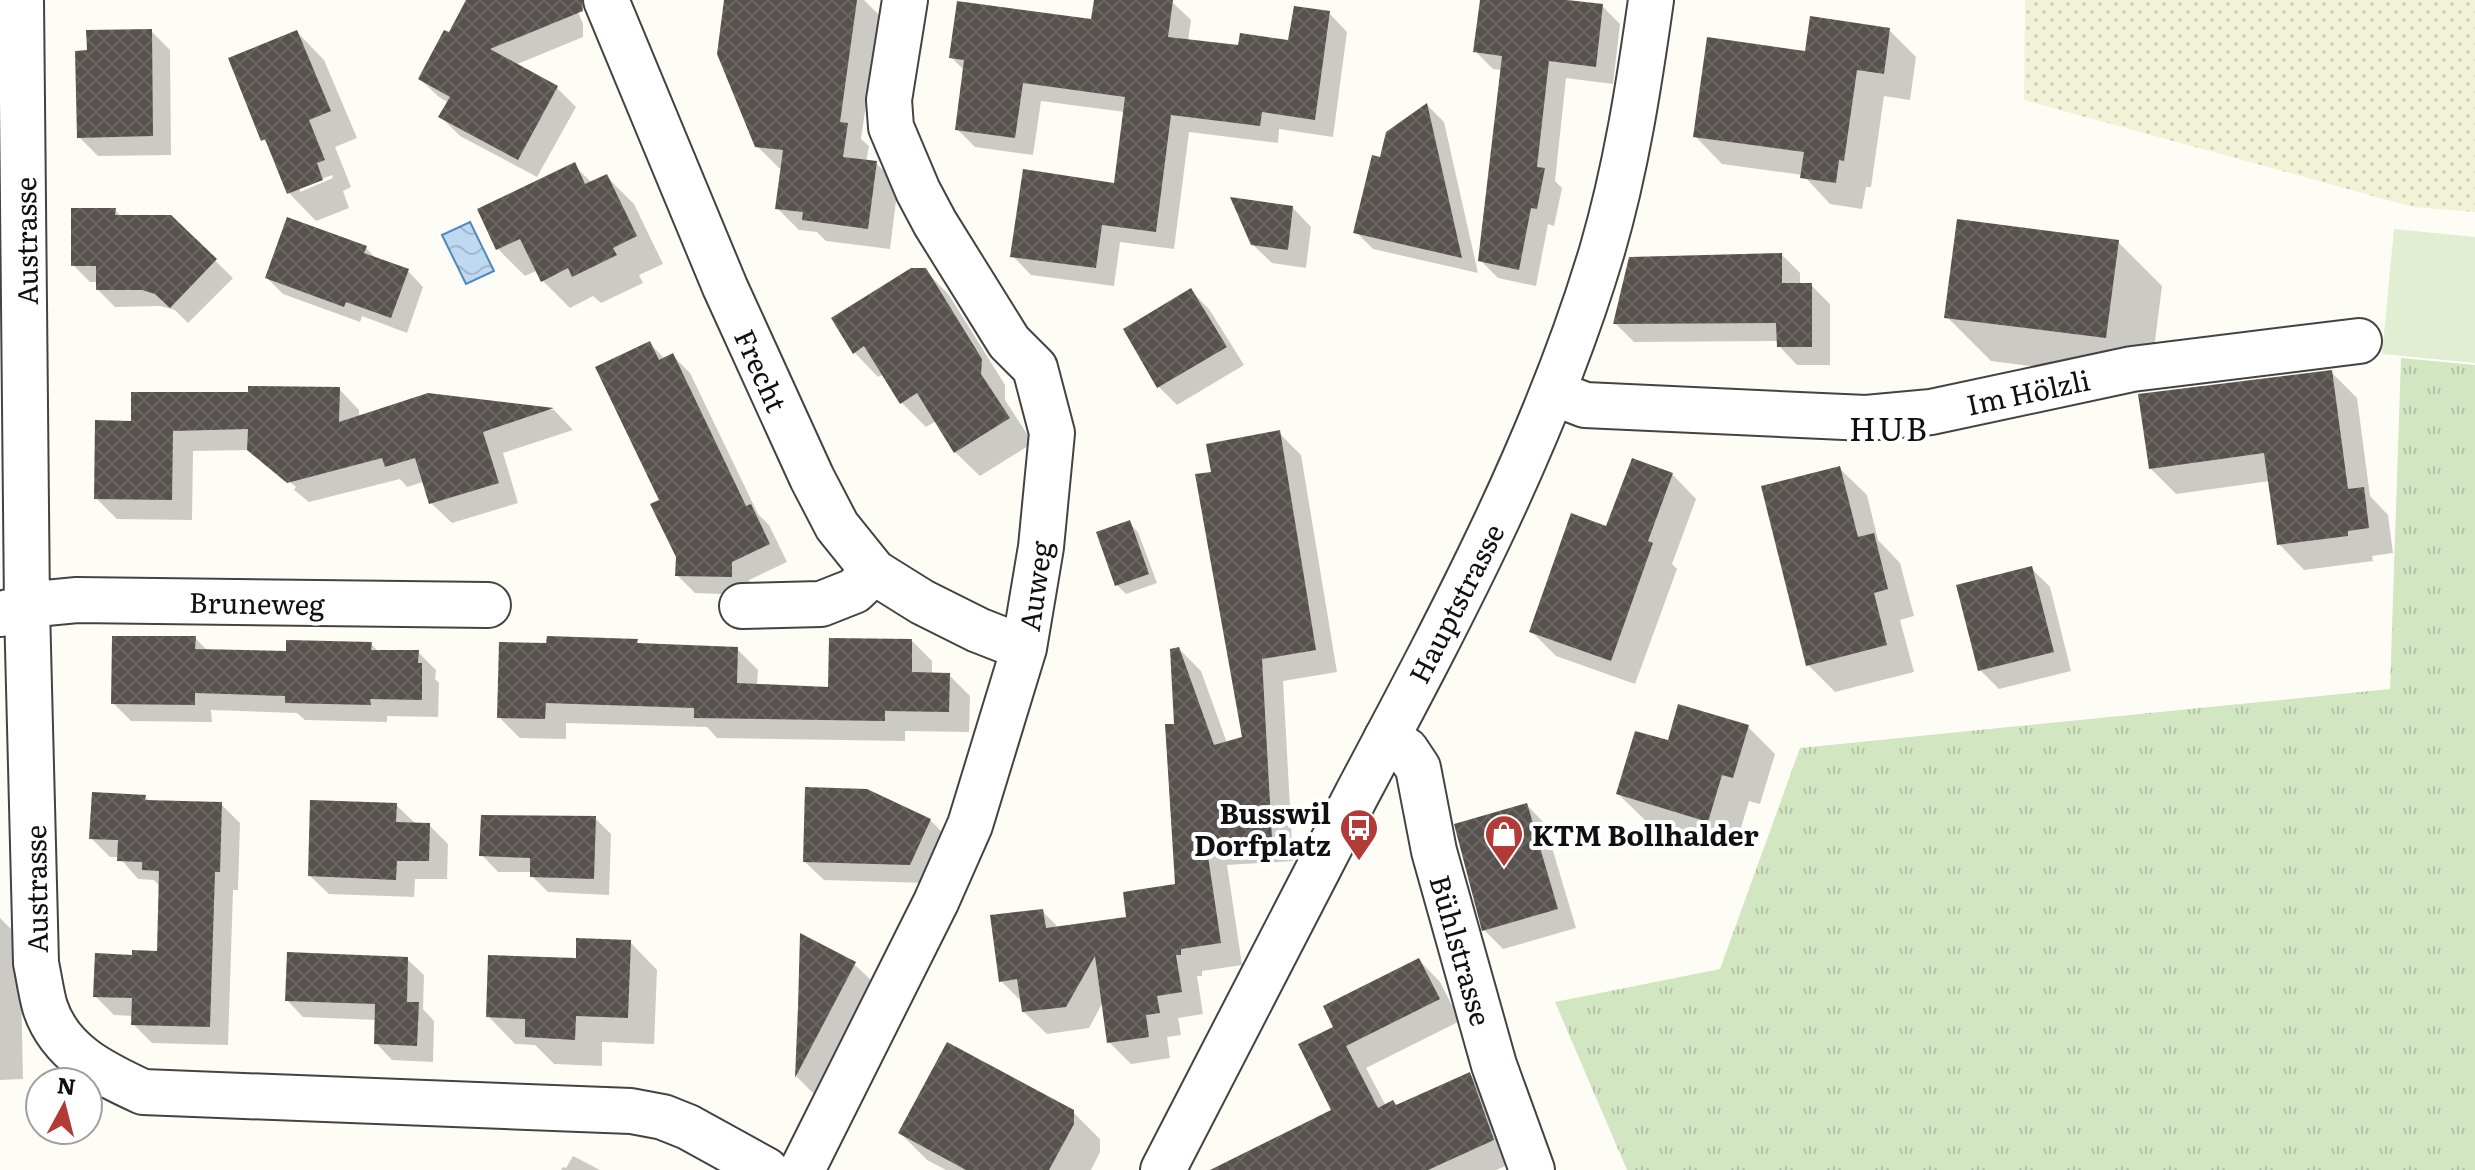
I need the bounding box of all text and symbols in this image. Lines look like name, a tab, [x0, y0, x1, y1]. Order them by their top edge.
street label: Austrasse	[3, 177, 47, 305]
street label: Frecht	[725, 322, 799, 419]
street label: Im Hölzli	[1962, 357, 2094, 425]
district label: HUB	[1849, 403, 1929, 451]
street label: Hauptstrasse	[1397, 516, 1513, 690]
street label: Auweg	[1007, 538, 1061, 634]
street label: Bruneweg	[189, 580, 326, 624]
place label: Busswil Dorfplatz	[1194, 791, 1331, 865]
bus stop icon: Busswil Dorfplatz	[1338, 807, 1380, 862]
shop icon: KTM Bollhalder	[1483, 813, 1525, 868]
place label: KTM Bollhalder	[1532, 813, 1759, 855]
street label: Austrasse	[13, 825, 57, 953]
street label: Bühlstrasse	[1420, 870, 1504, 1030]
north arrow	[24, 1066, 104, 1146]
text: N	[55, 1067, 78, 1102]

